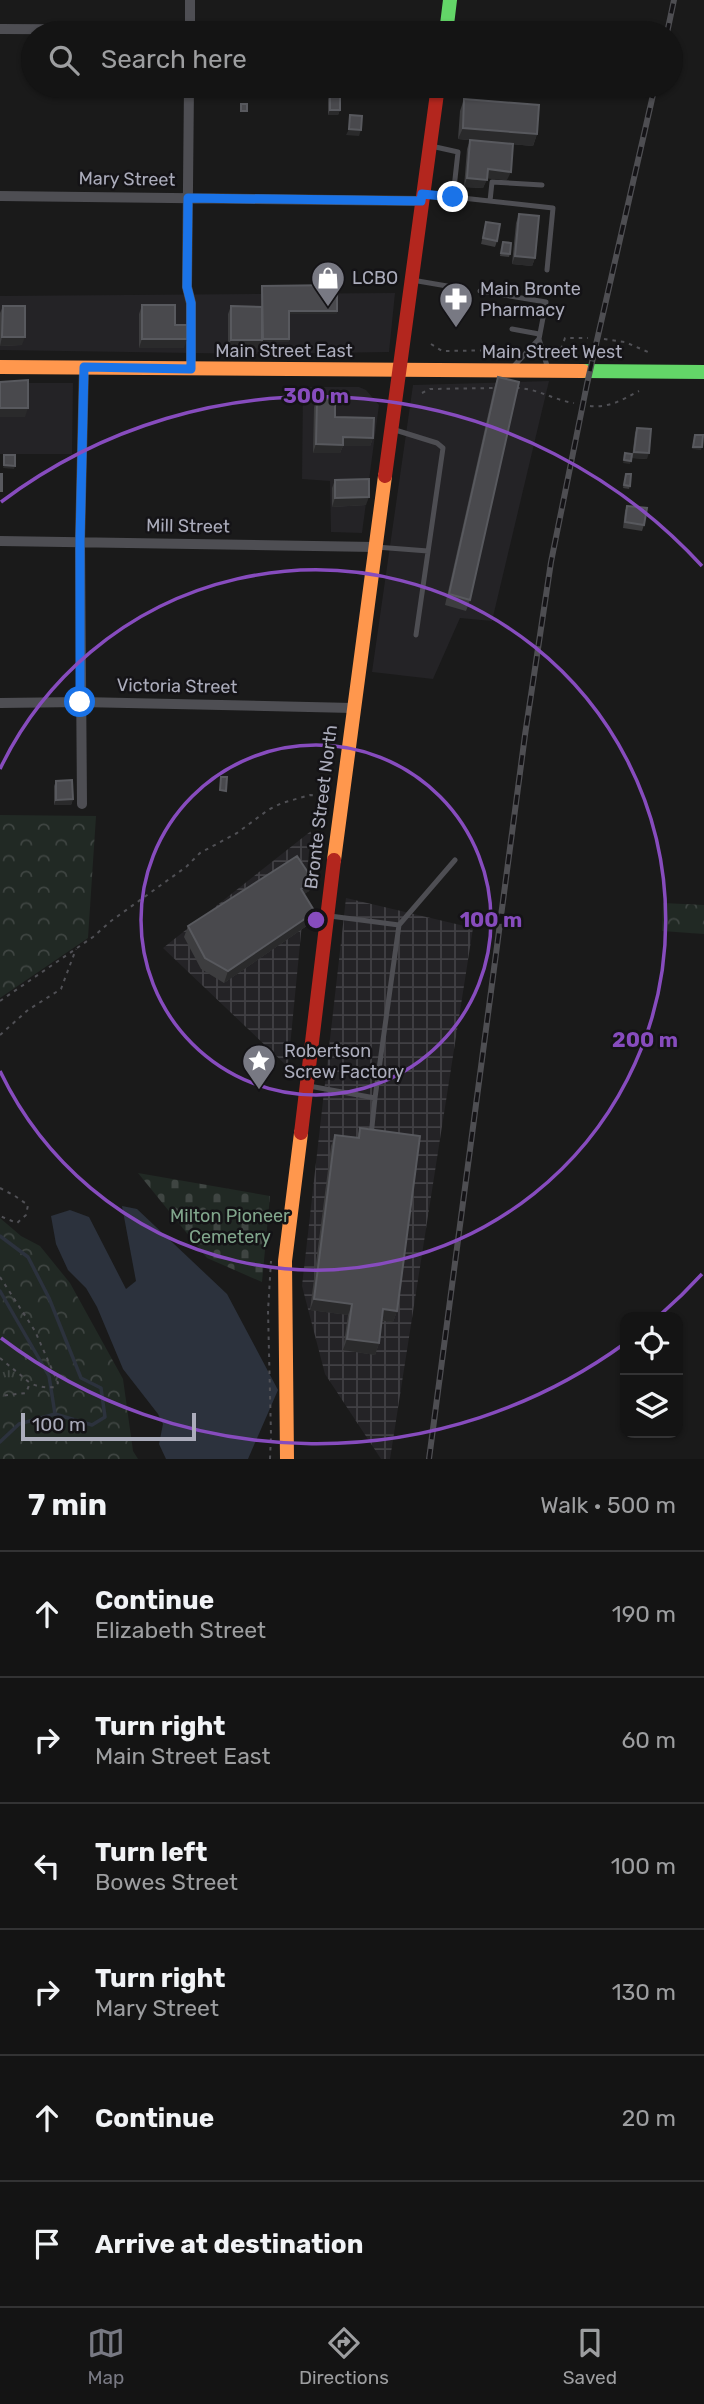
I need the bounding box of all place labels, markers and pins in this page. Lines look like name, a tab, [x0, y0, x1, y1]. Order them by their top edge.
shop icon: LCBO	[309, 259, 347, 308]
place label: LCBO	[352, 267, 398, 289]
place label: Main Bronte Pharmacy	[480, 278, 581, 321]
pharmacy icon: Main Bronte Pharmacy	[437, 280, 475, 329]
centre of rings	[304, 908, 328, 932]
place label: Robertson Screw Factory	[284, 1040, 404, 1083]
place icon: Robertson Screw Factory	[240, 1042, 278, 1091]

